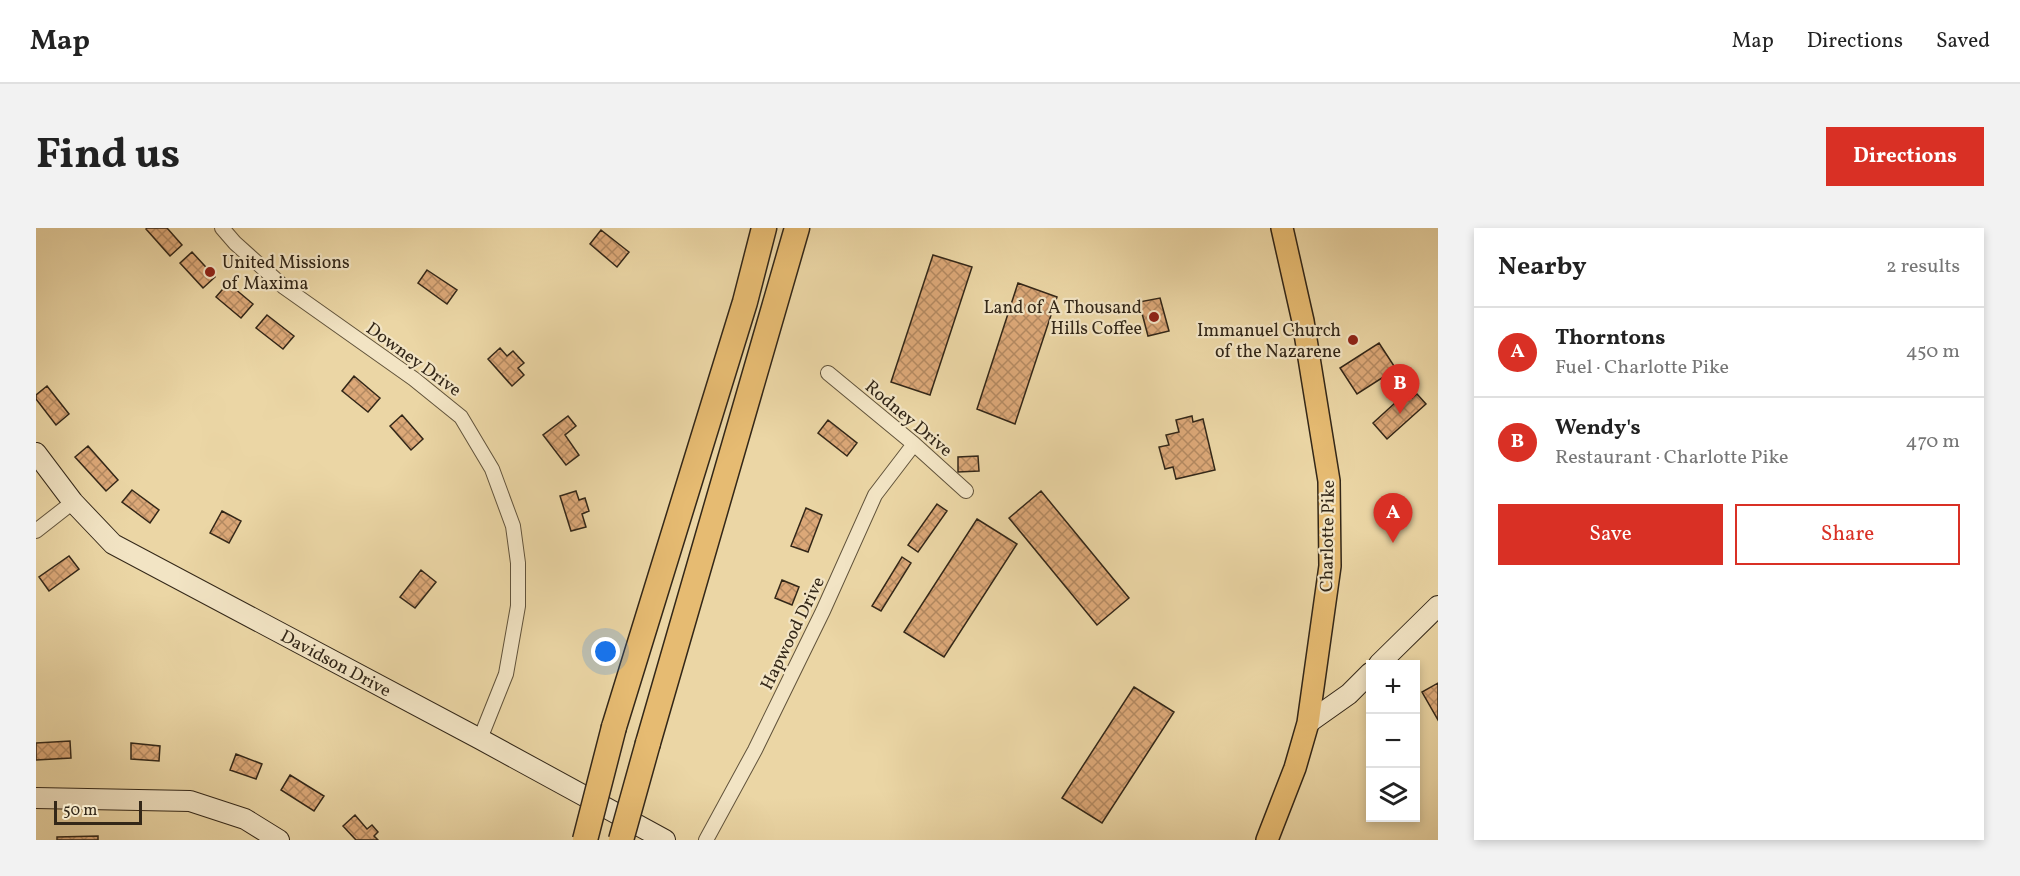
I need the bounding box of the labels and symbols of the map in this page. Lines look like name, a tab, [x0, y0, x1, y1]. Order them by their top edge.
place label: United Missions of Maxima	[222, 251, 350, 297]
marker: United Missions of Maxima	[203, 265, 217, 279]
place label: Land of A Thousand Hills Coffee	[983, 296, 1142, 342]
marker: Land of A Thousand Hills Coffee	[1147, 310, 1161, 324]
street label: Downey Drive	[360, 317, 466, 403]
place label: Immanuel Church of the Nazarene	[1197, 319, 1341, 365]
marker: Immanuel Church of the Nazarene	[1346, 333, 1360, 347]
pin: B	[1380, 364, 1420, 414]
street label: Rodney Drive	[859, 375, 957, 463]
street label: Charlotte Pike	[1315, 480, 1342, 592]
pin: A	[1374, 494, 1412, 543]
street label: Hapwood Drive	[755, 573, 832, 695]
street label: Davidson Drive	[275, 625, 395, 704]
your location	[591, 637, 620, 666]
scale bar	[54, 798, 142, 826]

